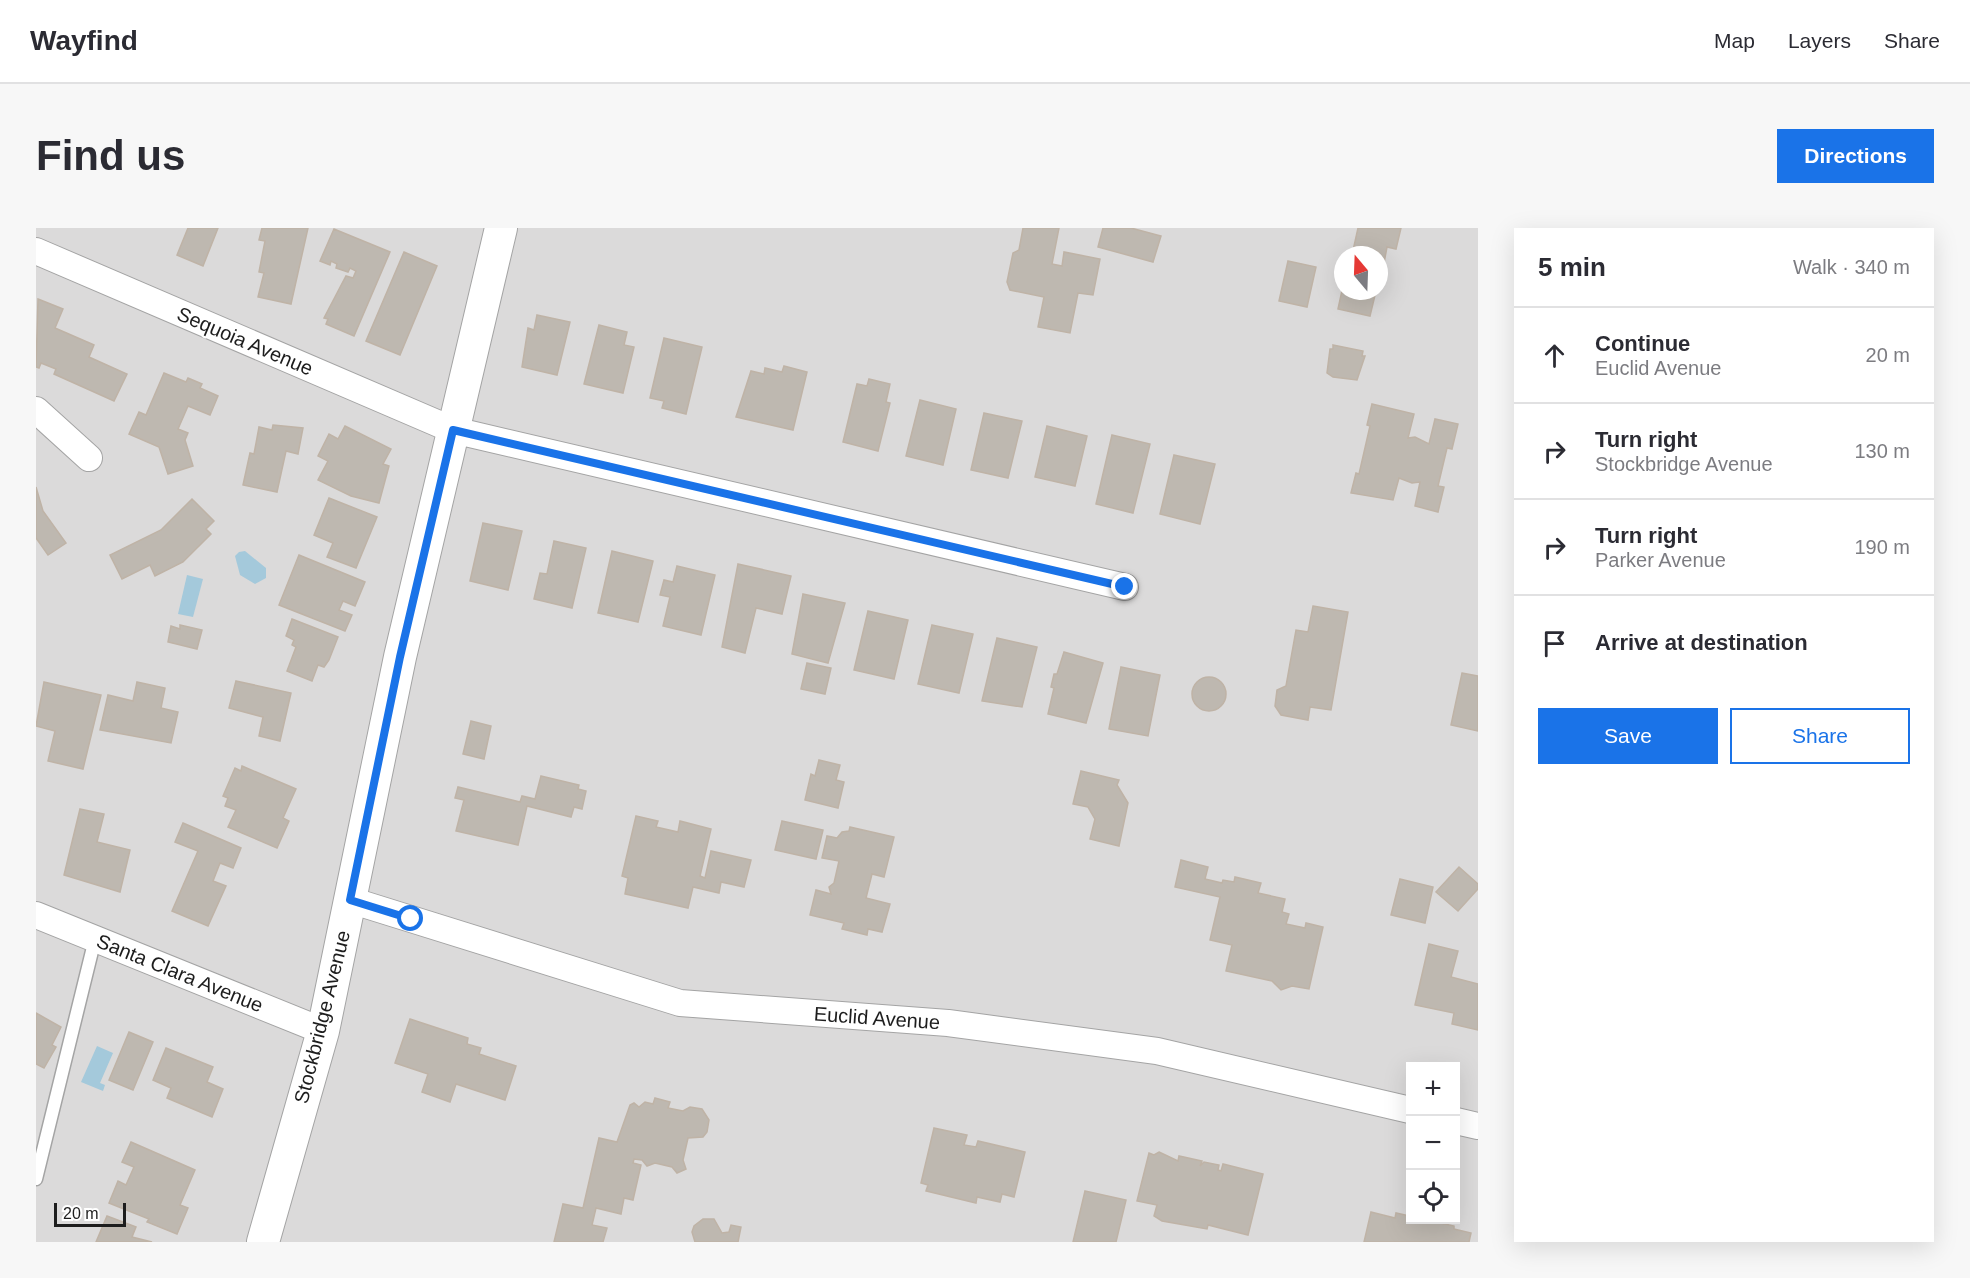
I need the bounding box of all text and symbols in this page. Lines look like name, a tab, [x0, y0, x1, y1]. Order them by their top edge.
text: Wayfind	[30, 25, 138, 56]
text: Map	[1714, 29, 1755, 52]
text: Layers	[1788, 29, 1851, 52]
text: Share	[1884, 29, 1940, 52]
button: Directions	[1777, 129, 1934, 183]
text: Find us	[36, 132, 185, 179]
north arrow	[1334, 246, 1388, 300]
text: 5 min	[1538, 252, 1606, 282]
text: Walk · 340 m	[1793, 256, 1910, 278]
street label: Sequoia Avenue	[174, 302, 316, 380]
text: Continue	[1595, 331, 1690, 356]
icon: ahead	[1538, 339, 1571, 372]
text: 20 m	[1866, 344, 1910, 366]
text: Euclid Avenue	[1595, 357, 1721, 379]
text: Turn right	[1595, 427, 1697, 452]
icon: right	[1538, 435, 1571, 468]
text: 130 m	[1854, 440, 1910, 462]
text: Stockbridge Avenue	[1595, 453, 1773, 475]
text: Turn right	[1595, 523, 1697, 548]
icon: right	[1538, 531, 1571, 564]
text: 190 m	[1854, 536, 1910, 558]
text: Parker Avenue	[1595, 549, 1726, 571]
route end	[1111, 573, 1137, 599]
icon: arrive	[1538, 627, 1571, 660]
text: Arrive at destination	[1595, 630, 1808, 655]
button: Save	[1538, 708, 1718, 764]
button: Share	[1730, 708, 1910, 764]
route start	[397, 905, 423, 931]
street label: Stockbridge Avenue	[290, 928, 354, 1106]
street label: Santa Clara Avenue	[94, 930, 266, 1016]
street label: Euclid Avenue	[813, 1003, 941, 1033]
map controls	[1406, 1062, 1460, 1224]
button: +	[1406, 1062, 1460, 1116]
button: −	[1406, 1116, 1460, 1170]
button: locate	[1406, 1170, 1460, 1224]
scale bar	[54, 1200, 126, 1228]
text: 20 m	[63, 1205, 99, 1222]

